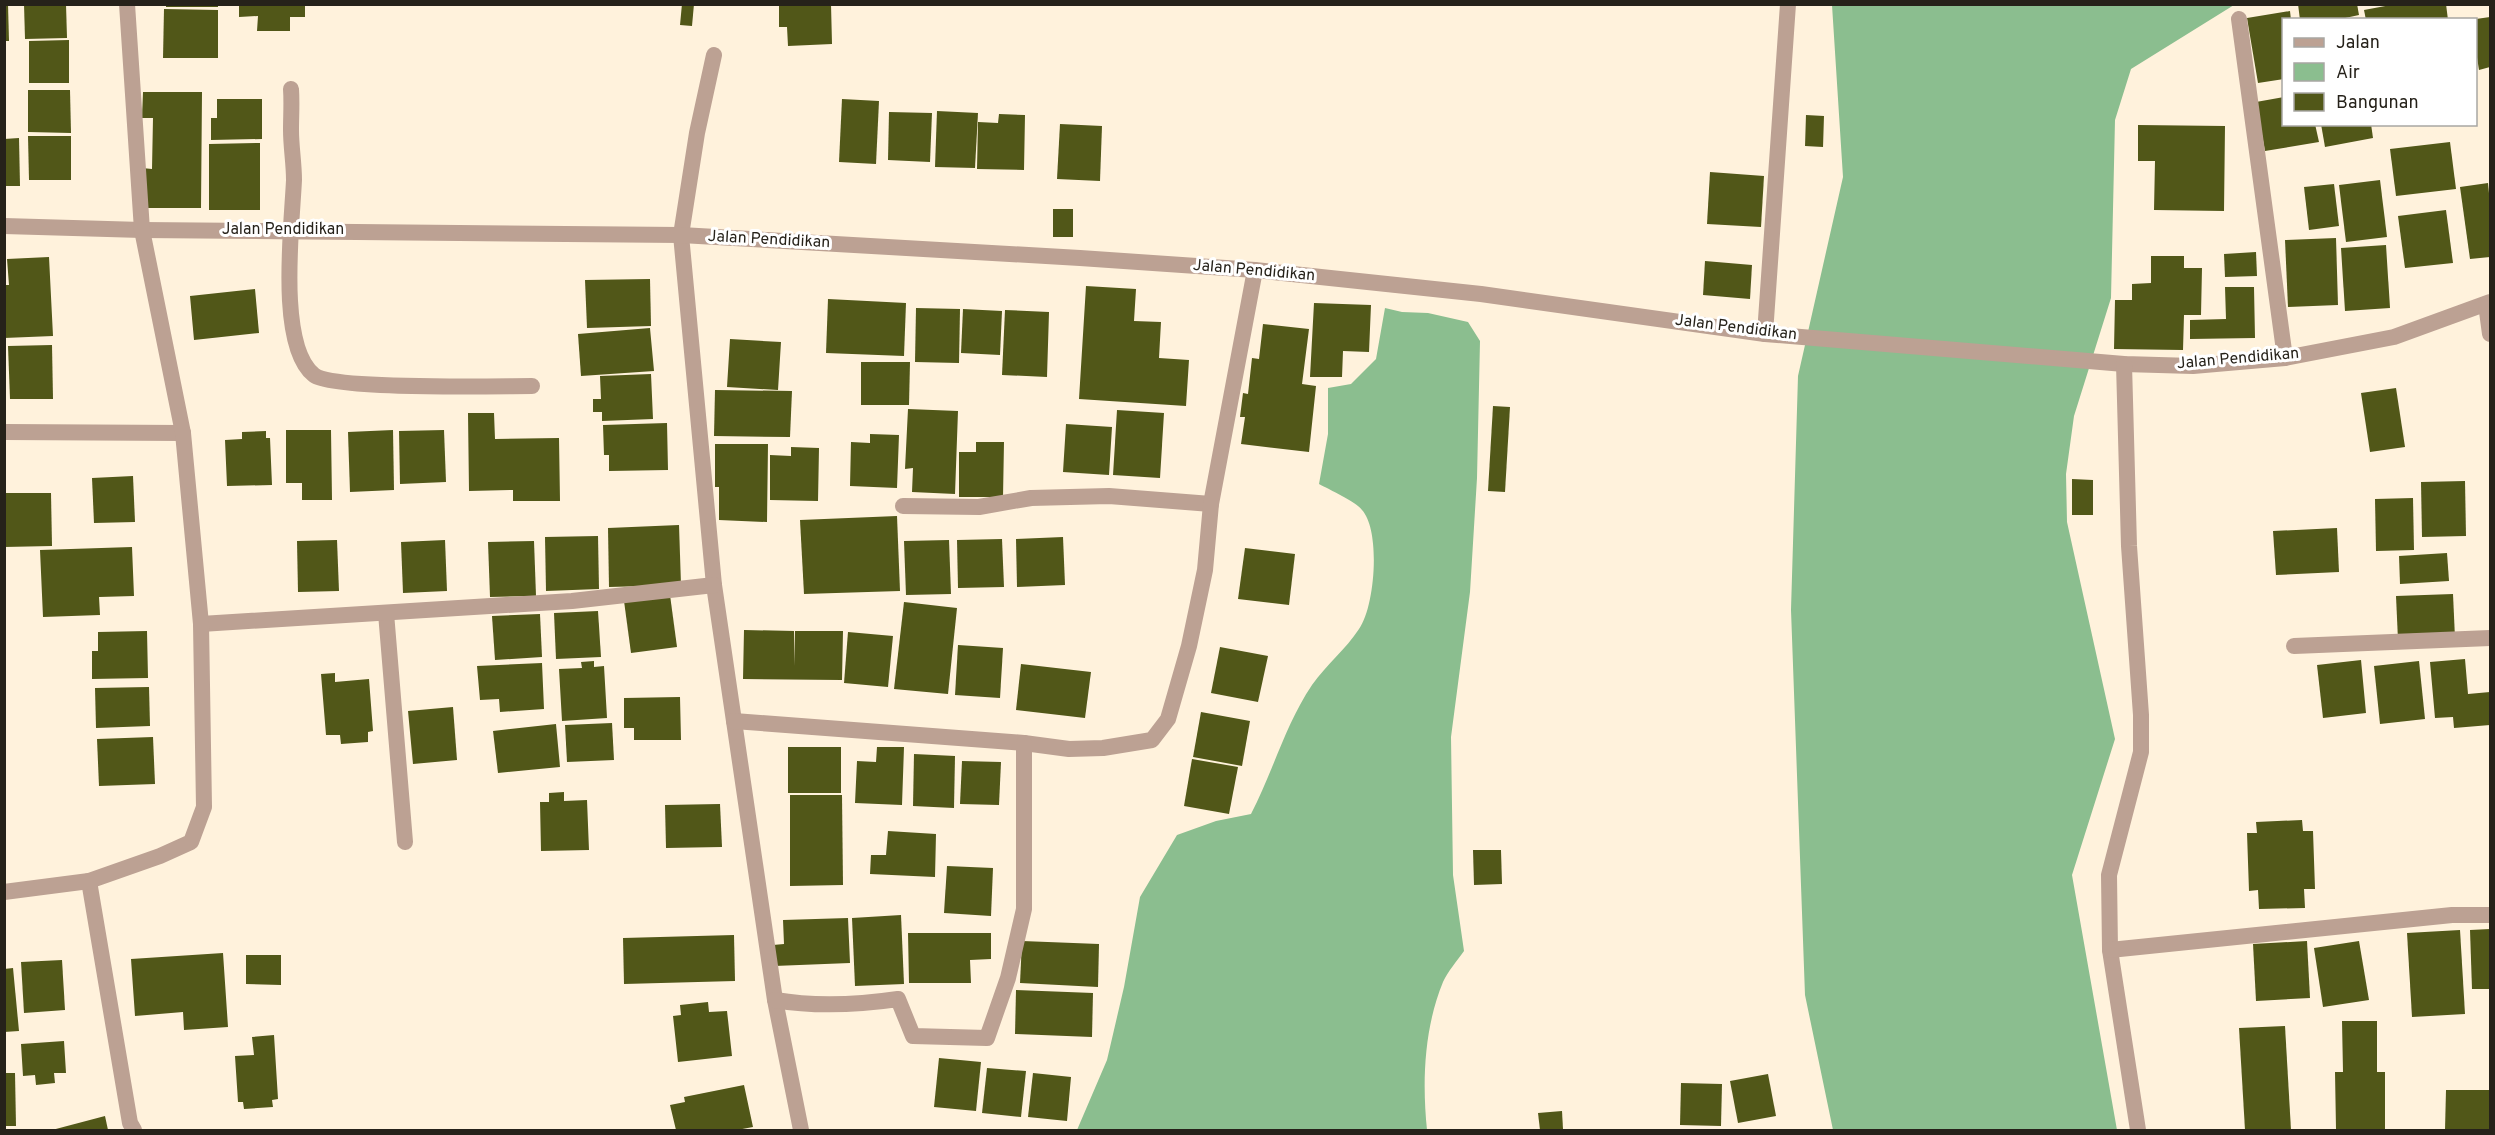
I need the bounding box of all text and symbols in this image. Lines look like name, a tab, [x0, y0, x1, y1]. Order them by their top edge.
legend	[2282, 18, 2477, 126]
text: Jalan	[2336, 32, 2380, 55]
text: Air	[2336, 62, 2360, 85]
text: Bangunan	[2336, 92, 2419, 115]
street label: Jalan Pendidikan	[222, 220, 344, 240]
street label: Jalan Pendidikan	[707, 227, 831, 253]
street label: Jalan Pendidikan	[1192, 256, 1316, 286]
street label: Jalan Pendidikan	[1674, 311, 1798, 345]
street label: Jalan Pendidikan	[2176, 344, 2300, 374]

